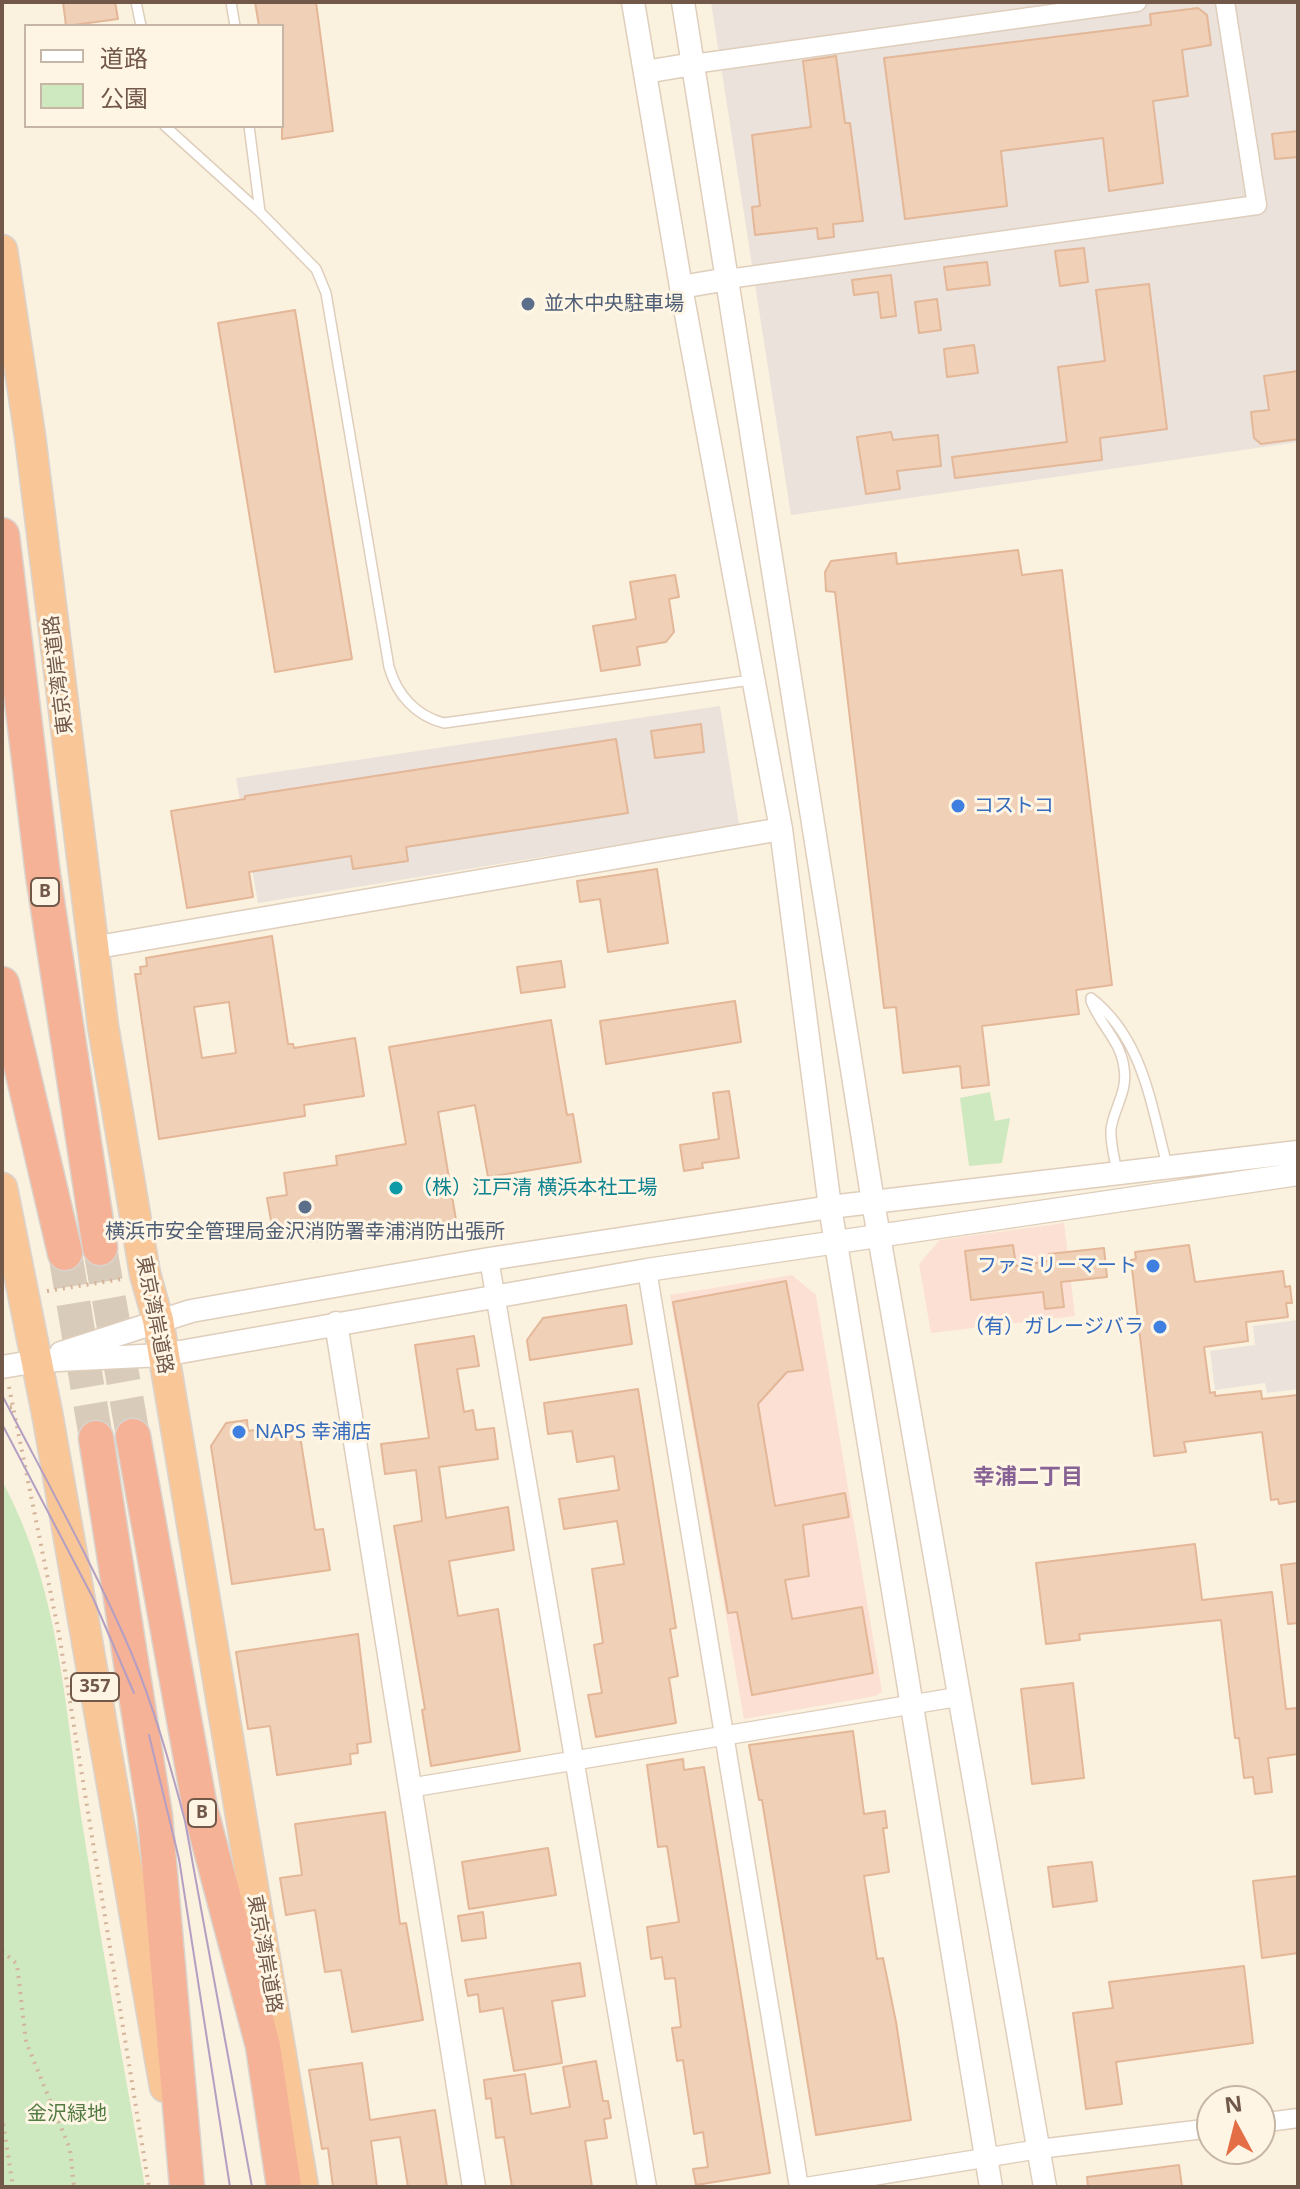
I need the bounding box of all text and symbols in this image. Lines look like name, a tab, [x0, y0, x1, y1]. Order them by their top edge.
legend	[24, 24, 284, 128]
text: 道路	[100, 41, 148, 74]
text: 公園	[100, 81, 148, 114]
place label: 並木中央駐車場	[544, 292, 684, 316]
marker: 並木中央駐車場	[519, 295, 537, 313]
street label: 東京湾岸道路	[40, 614, 78, 736]
place label: コストコ	[974, 794, 1054, 818]
marker: コストコ	[949, 797, 967, 815]
road number: B	[31, 878, 59, 906]
place label: （株）江戸清 横浜本社工場	[412, 1176, 657, 1200]
marker: （株）江戸清 横浜本社工場	[387, 1179, 405, 1197]
marker: 横浜市安全管理局金沢消防署幸浦消防出張所	[296, 1198, 314, 1216]
place label: 横浜市安全管理局金沢消防署幸浦消防出張所	[105, 1220, 505, 1244]
street label: 東京湾岸道路	[131, 1254, 177, 1376]
place label: ファミリーマート	[977, 1254, 1137, 1278]
marker: ファミリーマート	[1144, 1257, 1162, 1275]
place label: （有）ガレージバラ	[964, 1315, 1144, 1339]
marker: （有）ガレージバラ	[1151, 1318, 1169, 1336]
place label: NAPS 幸浦店	[255, 1420, 371, 1444]
marker: NAPS 幸浦店	[230, 1423, 248, 1441]
district label: 幸浦二丁目	[973, 1465, 1083, 1491]
road number: 357	[71, 1673, 119, 1701]
road number: B	[188, 1799, 216, 1827]
street label: 東京湾岸道路	[242, 1893, 286, 2015]
north arrow	[1196, 2085, 1276, 2165]
text: N	[1223, 2087, 1244, 2119]
park label: 金沢緑地	[27, 2102, 107, 2126]

